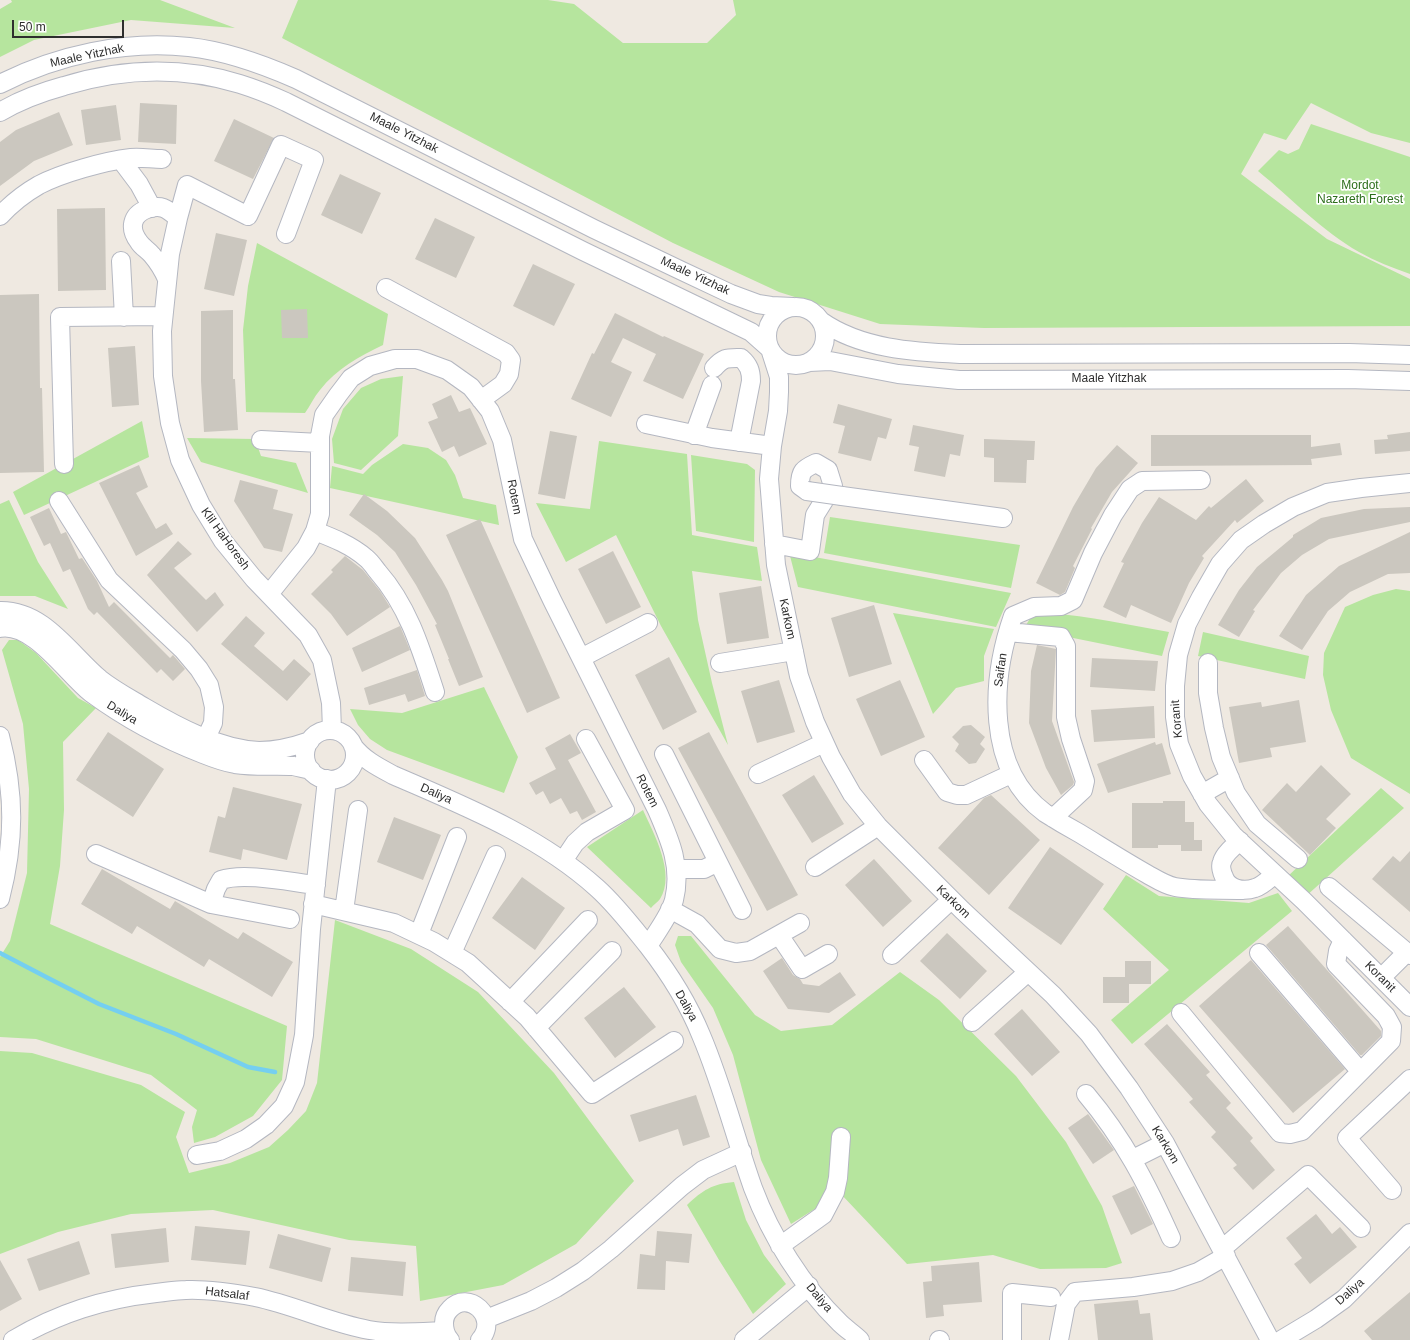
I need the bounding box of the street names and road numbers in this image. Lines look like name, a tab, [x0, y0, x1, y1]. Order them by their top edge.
street label: Maale Yitzhak	[49, 41, 125, 71]
street label: Maale Yitzhak	[367, 110, 441, 156]
street label: Maale Yitzhak	[658, 254, 732, 298]
street label: Maale Yitzhak	[1072, 372, 1146, 386]
street label: Rotem	[504, 478, 524, 516]
street label: Klil HaHoresh	[198, 505, 252, 573]
street label: Karkom	[776, 597, 798, 641]
street label: Saifan	[992, 652, 1010, 688]
street label: Daliya	[104, 698, 140, 728]
street label: Koranit	[1168, 699, 1186, 739]
street label: Rotem	[633, 772, 661, 810]
street label: Daliya	[418, 781, 454, 807]
street label: Karkom	[933, 882, 973, 922]
street label: Koranit	[1361, 958, 1399, 996]
street label: Daliya	[672, 988, 700, 1024]
street label: Karkom	[1148, 1124, 1182, 1166]
street label: Daliya	[1333, 1275, 1367, 1309]
street label: Daliya	[803, 1281, 835, 1315]
street label: Hatsalaf	[204, 1284, 250, 1304]

